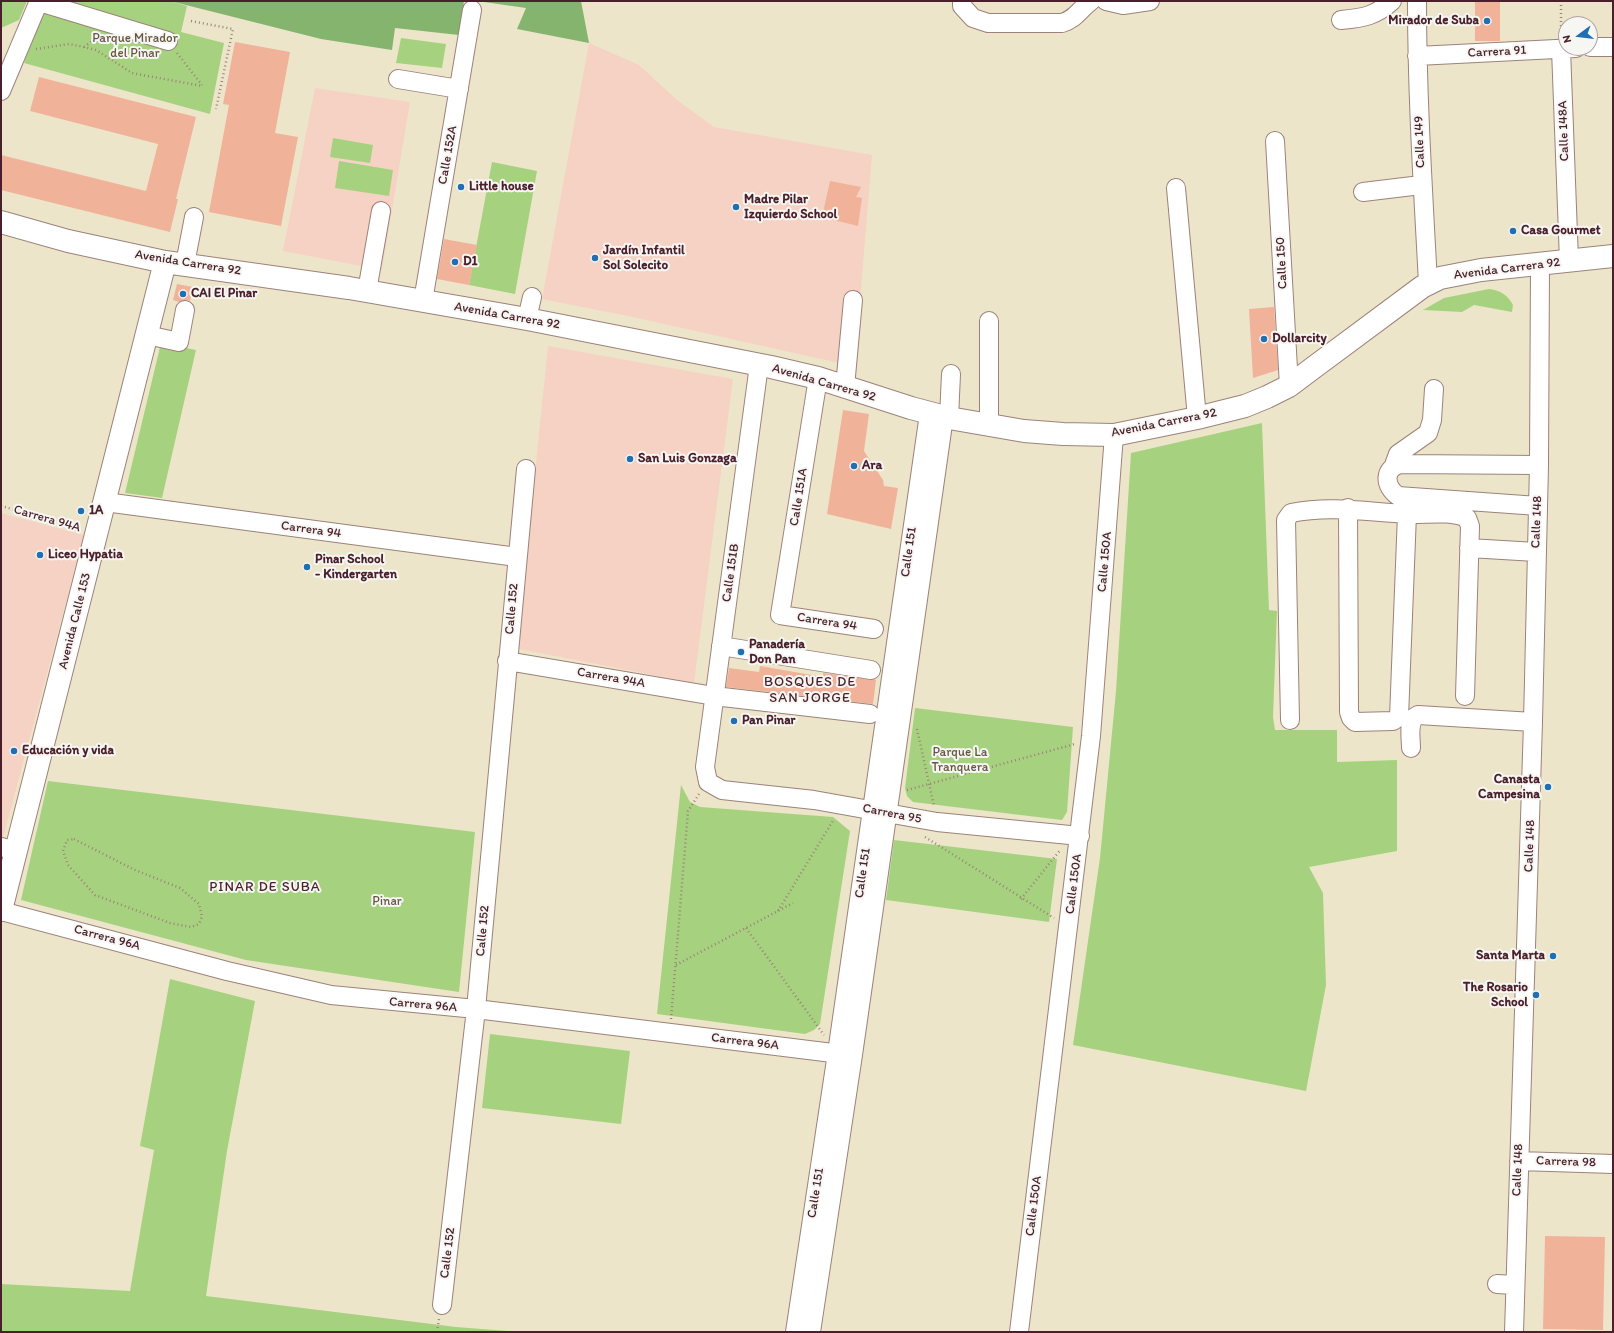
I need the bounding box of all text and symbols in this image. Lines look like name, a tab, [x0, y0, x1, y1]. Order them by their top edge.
place label: Mirador de Suba	[1388, 13, 1479, 29]
marker: Mirador de Suba	[1482, 16, 1492, 26]
north arrow	[1558, 16, 1598, 56]
park label: Parque Mirador del Pinar	[92, 31, 178, 62]
text: N	[1560, 34, 1574, 44]
street label: Carrera 91	[1467, 43, 1527, 61]
street label: Calle 148A	[1555, 100, 1573, 162]
street label: Calle 149	[1411, 116, 1429, 168]
street label: Calle 152A	[435, 124, 461, 186]
place label: Little house	[469, 179, 534, 195]
marker: Little house	[456, 182, 466, 192]
place label: Madre Pilar Izquierdo School	[744, 192, 837, 223]
marker: Madre Pilar Izquierdo School	[731, 202, 741, 212]
place label: Casa Gourmet	[1521, 223, 1601, 239]
marker: Casa Gourmet	[1508, 226, 1518, 236]
street label: Calle 150	[1273, 236, 1291, 290]
place label: Jardín Infantil Sol Solecito	[603, 243, 685, 274]
street label: Avenida Carrera 92	[134, 247, 242, 279]
marker: Jardín Infantil Sol Solecito	[590, 253, 600, 263]
place label: D1	[463, 254, 478, 270]
street label: Avenida Carrera 92	[1453, 255, 1561, 283]
marker: D1	[450, 257, 460, 267]
place label: CAI El Pinar	[191, 286, 257, 302]
marker: CAI El Pinar	[178, 289, 188, 299]
street label: Avenida Carrera 92	[453, 299, 561, 333]
place label: Dollarcity	[1272, 331, 1327, 347]
marker: Dollarcity	[1259, 334, 1269, 344]
street label: Avenida Carrera 92	[770, 361, 878, 405]
street label: Avenida Carrera 92	[1110, 405, 1218, 441]
place label: San Luis Gonzaga	[638, 451, 737, 467]
marker: San Luis Gonzaga	[625, 454, 635, 464]
place label: Ara	[862, 458, 882, 474]
marker: Ara	[849, 461, 859, 471]
street label: Calle 151A	[787, 467, 811, 527]
street label: Calle 148	[1528, 495, 1546, 549]
street label: Carrera 94A	[12, 502, 82, 536]
place label: 1A	[89, 503, 103, 519]
marker: 1A	[76, 506, 86, 516]
street label: Carrera 94	[280, 518, 342, 542]
street label: Calle 151	[898, 526, 920, 578]
street label: Calle 150A	[1095, 531, 1115, 593]
street label: Calle 151B	[719, 543, 743, 603]
place label: Liceo Hypatia	[48, 547, 123, 563]
marker: Liceo Hypatia	[35, 550, 45, 560]
place label: Pinar School - Kindergarten	[315, 552, 397, 583]
marker: Pinar School - Kindergarten	[302, 562, 312, 572]
street label: Avenida Calle 153	[55, 571, 95, 671]
street label: Calle 152	[502, 583, 522, 635]
street label: Carrera 94	[796, 610, 858, 634]
place label: Panadería Don Pan	[749, 637, 805, 668]
marker: Panadería Don Pan	[736, 647, 746, 657]
street label: Carrera 94A	[576, 664, 646, 692]
district label: BOSQUES DE SAN JORGE	[764, 674, 856, 706]
place label: Pan Pinar	[742, 713, 795, 729]
marker: Pan Pinar	[729, 716, 739, 726]
place label: Educación y vida	[22, 743, 114, 759]
park label: Parque La Tranquera	[931, 745, 989, 776]
marker: Educación y vida	[9, 746, 19, 756]
place label: Canasta Campesina	[1478, 772, 1540, 803]
marker: Canasta Campesina	[1543, 782, 1553, 792]
street label: Carrera 95	[861, 801, 923, 827]
street label: Calle 148	[1521, 819, 1539, 873]
street label: Calle 151	[852, 847, 874, 899]
street label: Calle 150A	[1063, 853, 1085, 915]
district label: PINAR DE SUBA	[209, 879, 321, 895]
park label: Pinar	[372, 894, 402, 910]
street label: Calle 152	[473, 905, 493, 957]
street label: Carrera 96A	[72, 922, 142, 954]
place label: Santa Marta	[1476, 948, 1545, 964]
marker: Santa Marta	[1548, 951, 1558, 961]
place label: The Rosario School	[1463, 980, 1528, 1011]
marker: The Rosario School	[1531, 990, 1541, 1000]
street label: Carrera 96A	[388, 994, 458, 1016]
street label: Carrera 96A	[710, 1030, 780, 1054]
street label: Calle 148	[1509, 1143, 1527, 1197]
street label: Carrera 98	[1536, 1153, 1596, 1171]
street label: Calle 151	[804, 1167, 828, 1219]
street label: Calle 150A	[1023, 1175, 1045, 1237]
street label: Calle 152	[437, 1227, 459, 1279]

